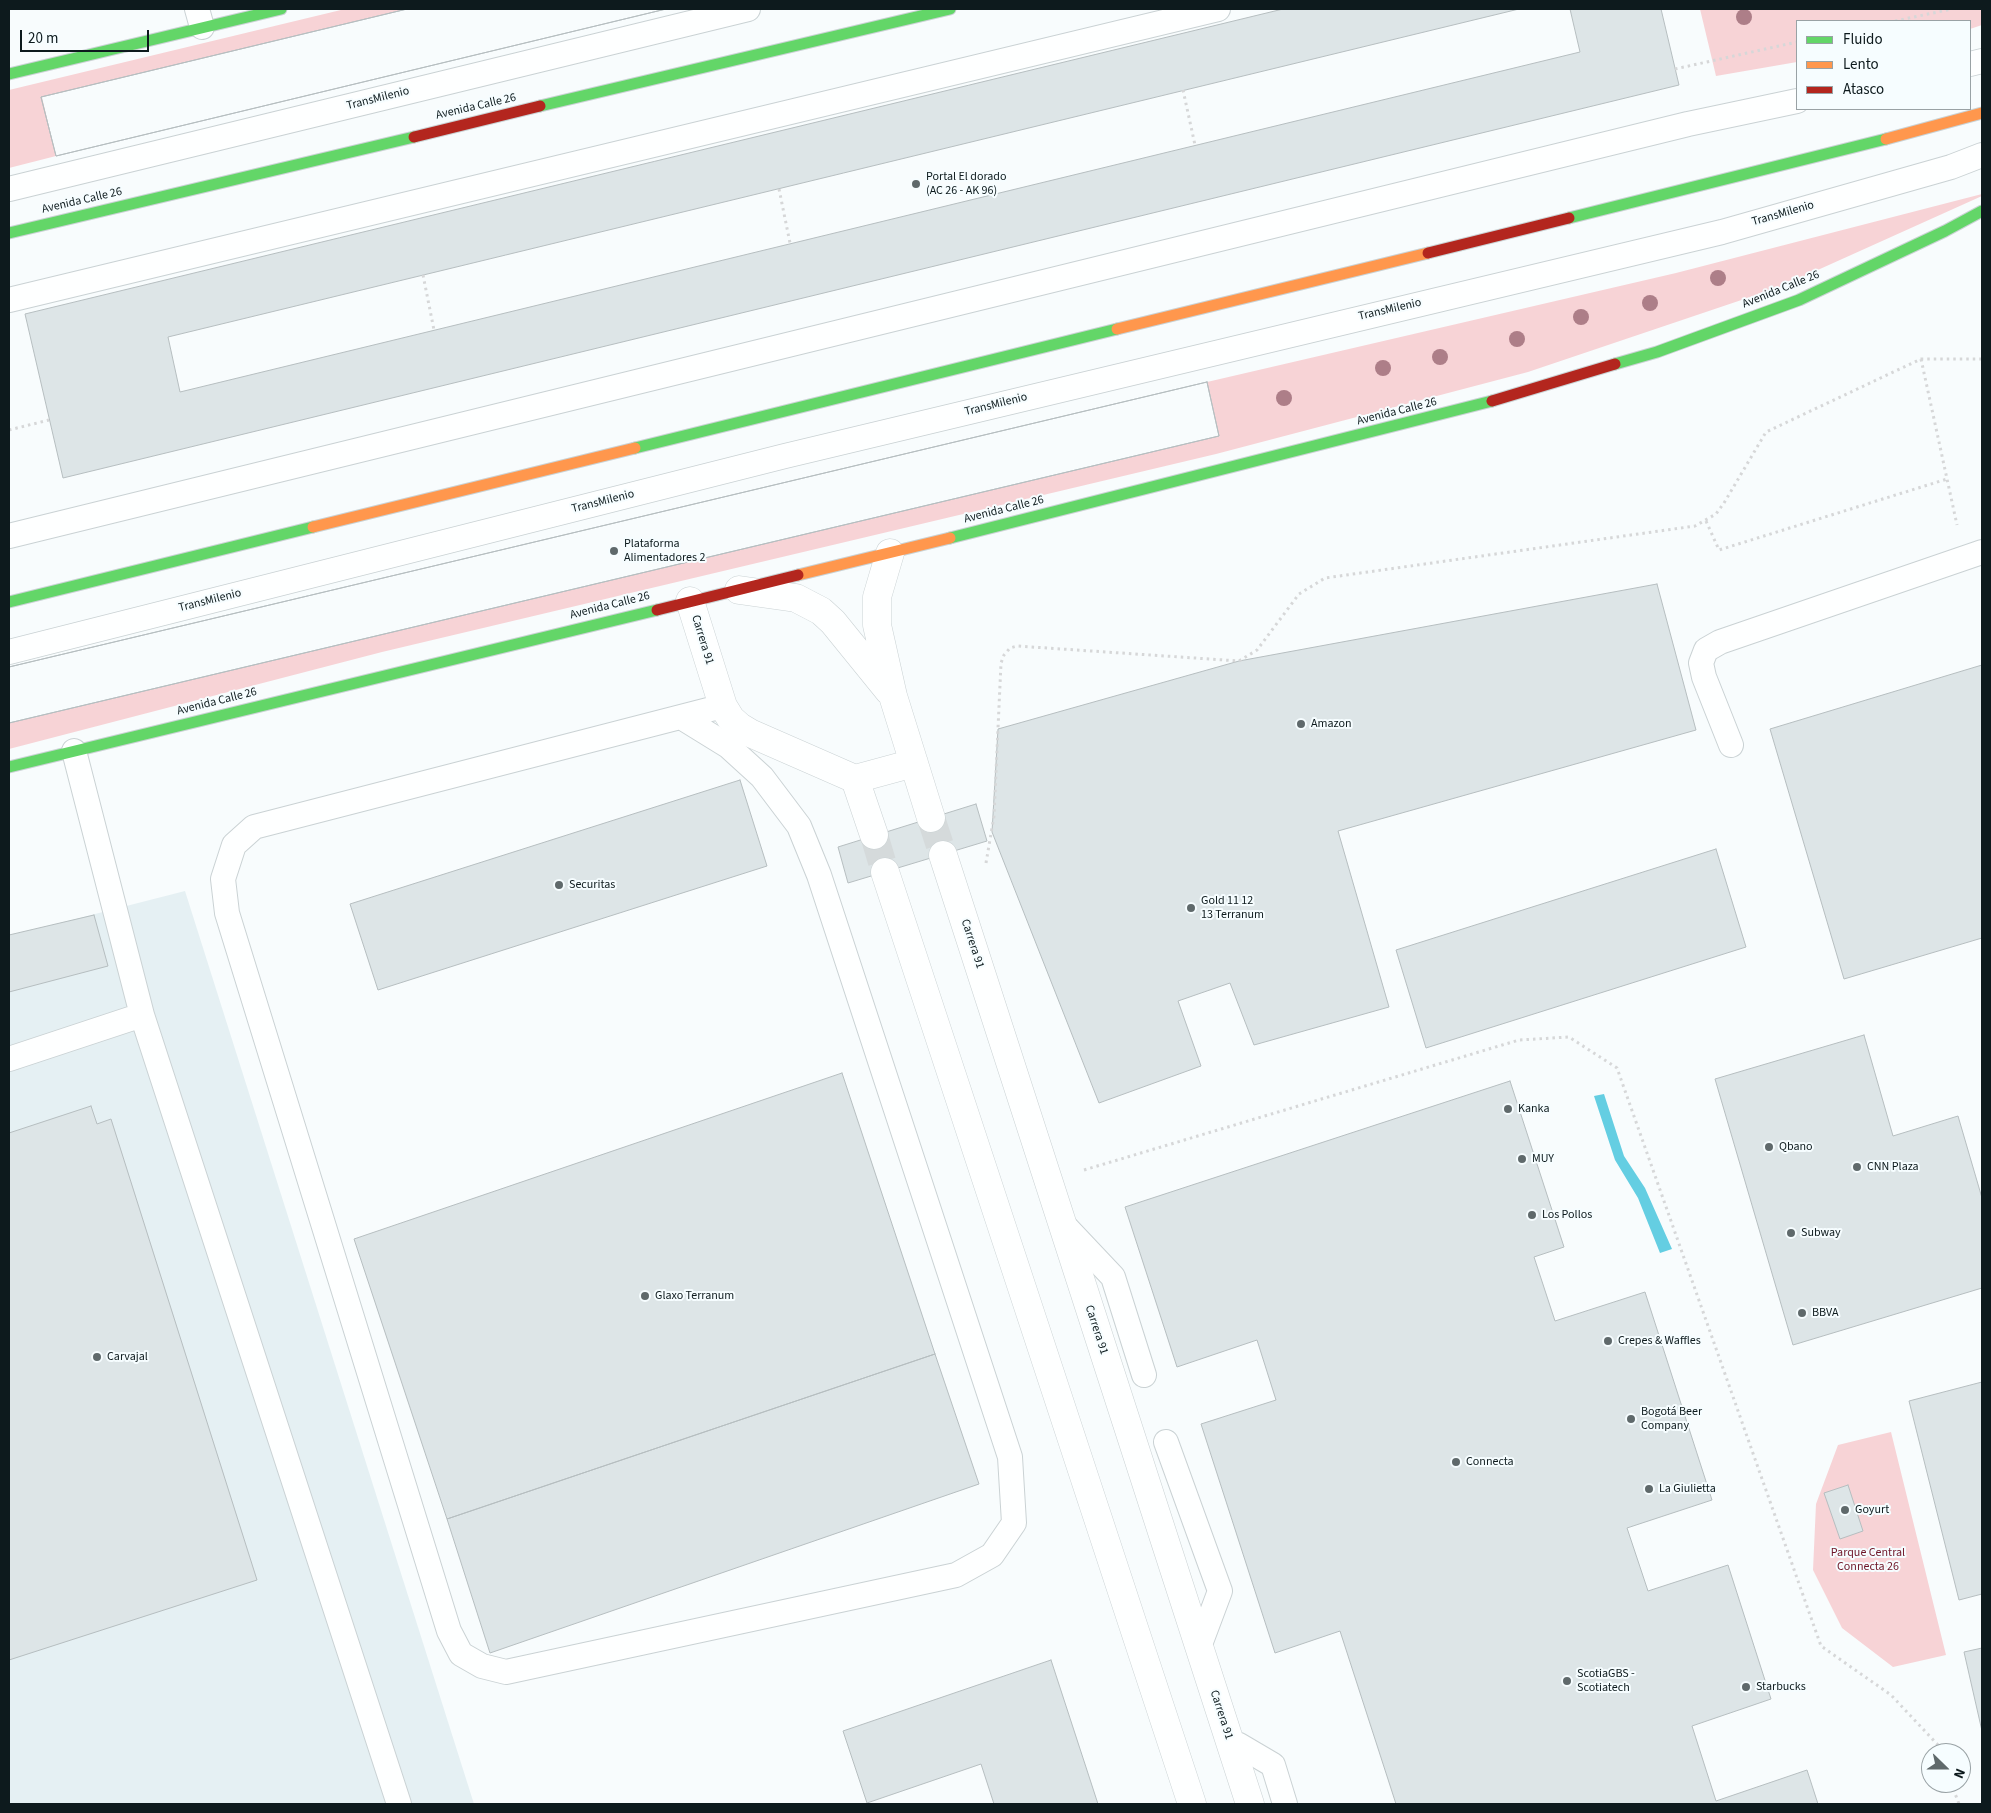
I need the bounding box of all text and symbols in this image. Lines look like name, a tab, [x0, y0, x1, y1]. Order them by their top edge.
scale bar	[22, 20, 151, 52]
legend	[1796, 20, 1971, 110]
text: 20 m	[28, 28, 58, 49]
text: Fluido	[1843, 29, 1883, 50]
text: Lento	[1843, 54, 1879, 75]
text: Atasco	[1843, 79, 1884, 100]
street label: TransMilenio	[345, 84, 411, 114]
street label: Avenida Calle 26	[434, 91, 518, 123]
place label: Portal El dorado (AC 26 - AK 96)	[926, 170, 1007, 198]
marker: Portal El dorado (AC 26 - AK 96)	[910, 178, 922, 190]
street label: Avenida Calle 26	[40, 185, 124, 217]
street label: TransMilenio	[1750, 198, 1816, 230]
street label: Avenida Calle 26	[1740, 268, 1822, 312]
street label: TransMilenio	[1357, 296, 1423, 324]
street label: TransMilenio	[963, 390, 1029, 420]
street label: Avenida Calle 26	[1356, 395, 1438, 429]
street label: TransMilenio	[570, 487, 636, 517]
street label: Avenida Calle 26	[963, 493, 1045, 527]
place label: Plataforma Alimentadores 2	[624, 537, 705, 565]
marker: Plataforma Alimentadores 2	[608, 545, 620, 557]
street label: TransMilenio	[177, 586, 243, 616]
street label: Avenida Calle 26	[569, 589, 651, 623]
street label: Carrera 91	[688, 613, 716, 667]
street label: Avenida Calle 26	[176, 685, 258, 719]
place label: Amazon	[1311, 717, 1352, 731]
marker: Amazon	[1295, 718, 1307, 730]
place label: Securitas	[569, 878, 615, 892]
marker: Securitas	[553, 879, 565, 891]
place label: Gold 11 12 13 Terranum	[1201, 894, 1264, 922]
marker: Gold 11 12 13 Terranum	[1185, 902, 1197, 914]
street label: Carrera 91	[957, 917, 987, 971]
place label: Kanka	[1518, 1102, 1549, 1116]
marker: Kanka	[1502, 1103, 1514, 1115]
place label: Qbano	[1779, 1140, 1813, 1154]
marker: Qbano	[1763, 1141, 1775, 1153]
place label: MUY	[1532, 1152, 1554, 1166]
marker: MUY	[1516, 1153, 1528, 1165]
place label: CNN Plaza	[1867, 1160, 1919, 1174]
marker: CNN Plaza	[1851, 1161, 1863, 1173]
place label: Los Pollos	[1542, 1208, 1592, 1222]
marker: Los Pollos	[1526, 1209, 1538, 1221]
place label: Subway	[1801, 1226, 1841, 1240]
marker: Subway	[1785, 1227, 1797, 1239]
place label: Glaxo Terranum	[655, 1289, 734, 1303]
marker: Glaxo Terranum	[639, 1290, 651, 1302]
street label: Carrera 91	[1081, 1303, 1111, 1357]
place label: BBVA	[1812, 1306, 1839, 1320]
marker: BBVA	[1796, 1307, 1808, 1319]
place label: Crepes & Waffles	[1618, 1334, 1701, 1348]
marker: Crepes & Waffles	[1602, 1335, 1614, 1347]
place label: Carvajal	[107, 1350, 148, 1364]
marker: Carvajal	[91, 1351, 103, 1363]
place label: Bogotá Beer Company	[1641, 1405, 1702, 1433]
marker: Bogotá Beer Company	[1625, 1413, 1637, 1425]
place label: Connecta	[1466, 1455, 1514, 1469]
marker: Connecta	[1450, 1456, 1462, 1468]
place label: La Giulietta	[1659, 1482, 1716, 1496]
marker: La Giulietta	[1643, 1483, 1655, 1495]
place label: Goyurt	[1855, 1503, 1889, 1517]
marker: Goyurt	[1839, 1504, 1851, 1516]
park label: Parque Central Connecta 26	[1831, 1546, 1905, 1574]
place label: ScotiaGBS - Scotiatech	[1577, 1667, 1635, 1695]
marker: ScotiaGBS - Scotiatech	[1561, 1675, 1573, 1687]
place label: Starbucks	[1756, 1680, 1806, 1694]
marker: Starbucks	[1740, 1681, 1752, 1693]
street label: Carrera 91	[1206, 1688, 1236, 1742]
north arrow	[1921, 1743, 1971, 1793]
text: N	[1948, 1765, 1970, 1781]

